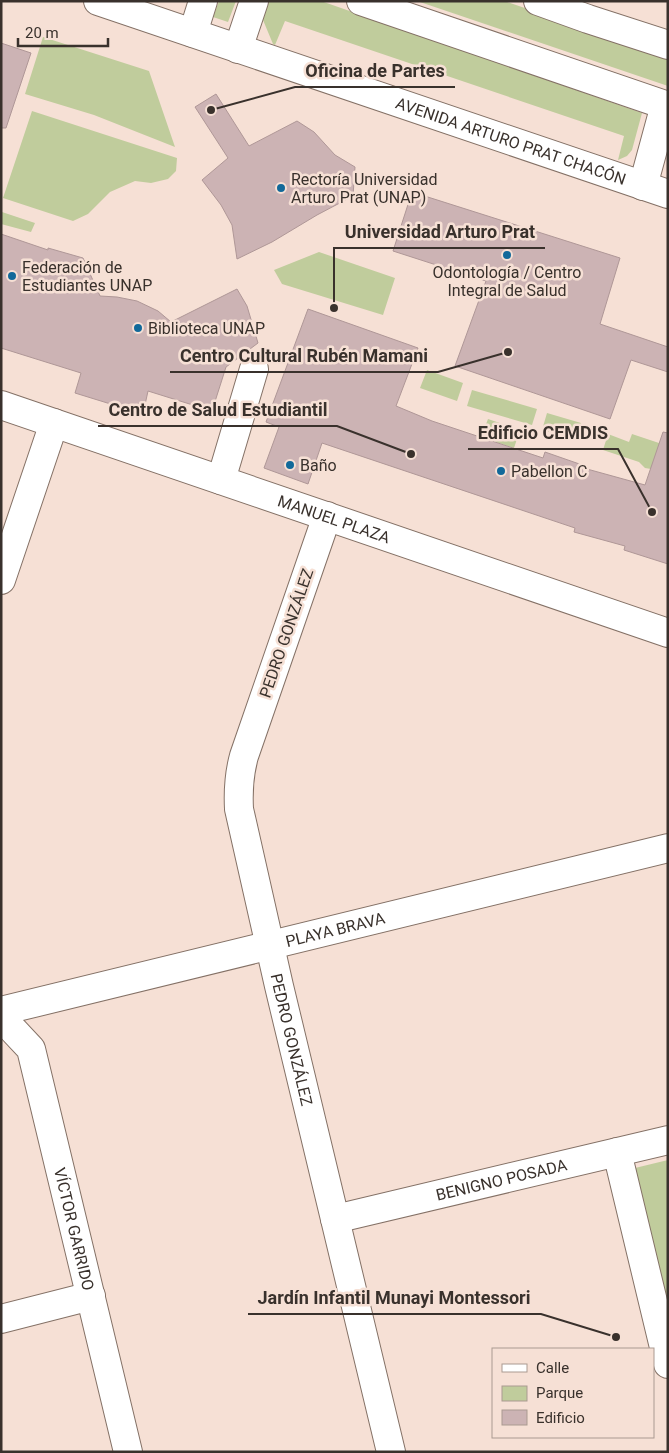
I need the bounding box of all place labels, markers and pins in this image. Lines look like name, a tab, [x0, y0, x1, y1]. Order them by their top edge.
callout: Oficina de Partes	[295, 54, 455, 87]
place label: Rectoría Universidad Arturo Prat (UNAP)	[291, 170, 438, 207]
marker: Rectoría Universidad Arturo Prat (UNAP)	[275, 182, 287, 194]
callout: Universidad Arturo Prat	[334, 215, 545, 248]
marker: Odontología / Centro Integral de Salud	[501, 249, 513, 261]
place label: Federación de Estudiantes UNAP	[22, 258, 152, 295]
place label: Odontología / Centro Integral de Salud	[433, 263, 581, 300]
marker: Federación de Estudiantes UNAP	[6, 270, 18, 282]
place label: Biblioteca UNAP	[148, 319, 265, 338]
marker: Biblioteca UNAP	[132, 322, 144, 334]
callout: Centro Cultural Rubén Mamani	[170, 339, 438, 372]
callout: Centro de Salud Estudiantil	[98, 393, 337, 426]
callout: Edificio CEMDIS	[468, 416, 618, 449]
place label: Baño	[300, 456, 337, 475]
marker: Baño	[284, 459, 296, 471]
place label: Pabellon C	[511, 462, 587, 481]
marker: Pabellon C	[495, 465, 507, 477]
callout: Jardín Infantil Munayi Montessori	[248, 1281, 541, 1314]

